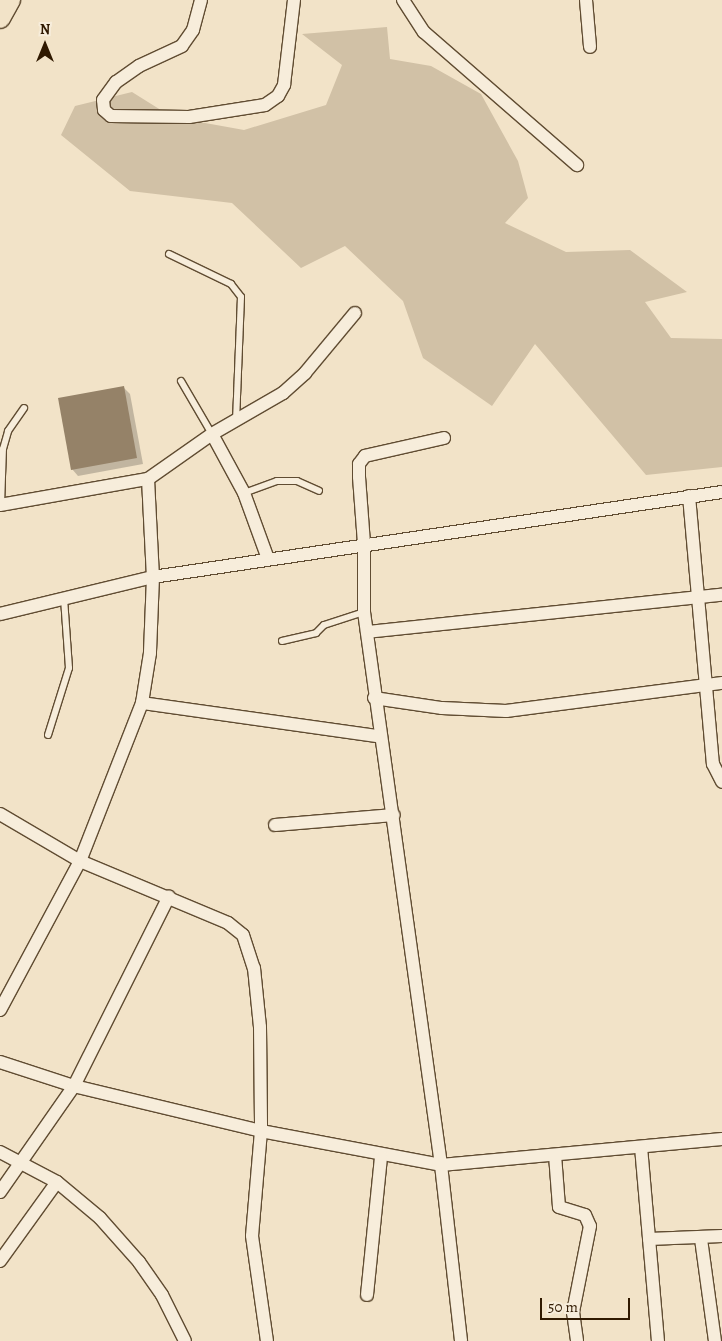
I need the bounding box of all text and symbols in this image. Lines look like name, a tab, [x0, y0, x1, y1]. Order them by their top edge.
north arrow	[20, 20, 70, 70]
text: N	[40, 20, 50, 39]
scale bar	[542, 1288, 632, 1320]
text: 50 m	[548, 1297, 578, 1317]

